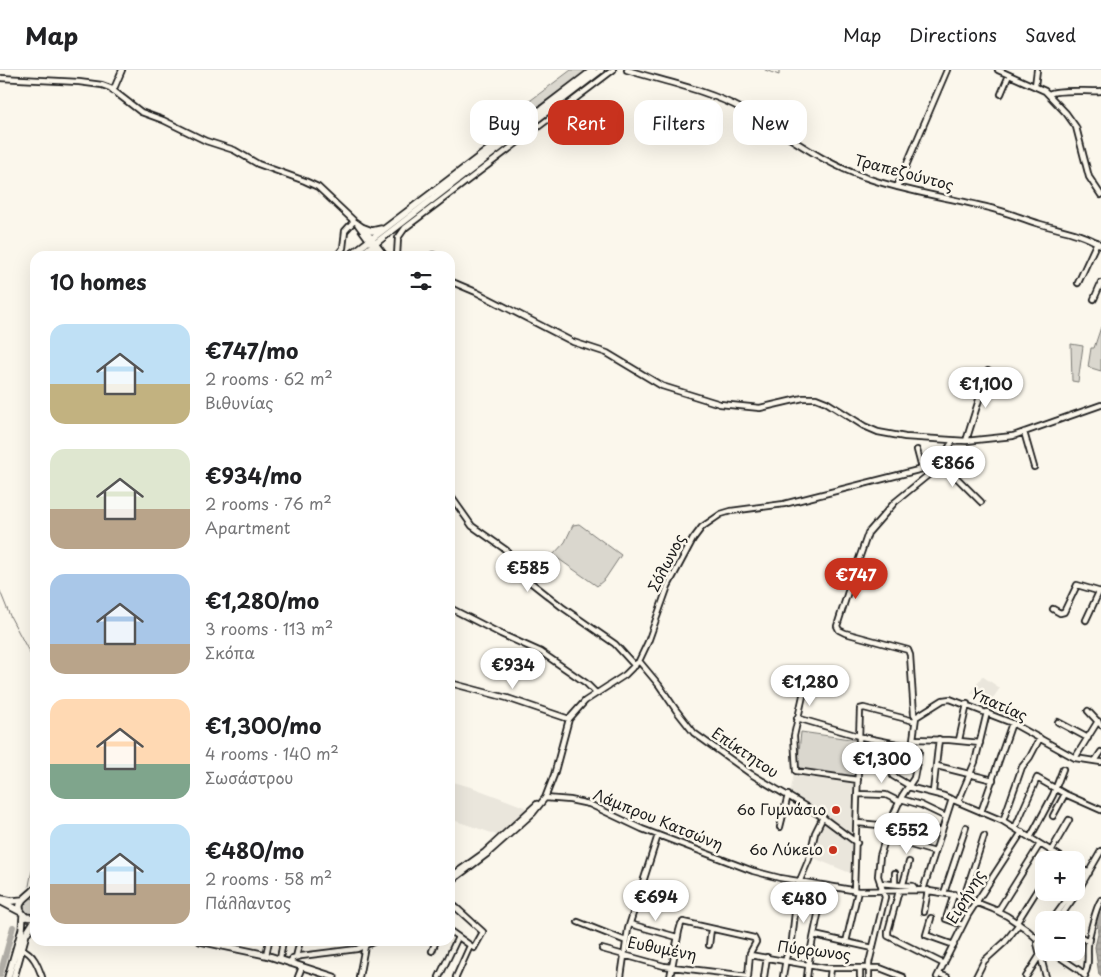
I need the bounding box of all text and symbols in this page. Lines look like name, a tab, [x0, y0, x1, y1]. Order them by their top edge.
text: Map	[25, 17, 78, 53]
text: Map	[843, 21, 881, 48]
text: Directions	[909, 21, 997, 48]
text: Saved	[1025, 21, 1076, 48]
chip: Buy	[470, 100, 538, 145]
chip: Rent	[548, 100, 624, 145]
chip: Filters	[634, 100, 723, 145]
chip: New	[733, 100, 807, 145]
street label: Τραπεζούντος	[852, 147, 957, 196]
text: 10 homes	[50, 265, 147, 297]
icon: filters	[407, 267, 435, 295]
text: €747/mo	[205, 334, 298, 366]
icon: home	[90, 344, 150, 404]
text: 2 rooms · 62 m²	[205, 366, 333, 390]
pin: €1,100	[945, 366, 1027, 409]
text: €1,100	[959, 371, 1013, 395]
text: Βιθυνίας	[205, 390, 274, 414]
pin: €866	[923, 446, 983, 488]
text: €866	[931, 450, 975, 474]
text: €934/mo	[205, 459, 302, 491]
icon: home	[90, 469, 150, 529]
text: 2 rooms · 76 m²	[205, 491, 332, 515]
text: Apartment	[205, 515, 290, 539]
street label: Σόλωνος	[641, 529, 690, 595]
pin: €585	[498, 550, 558, 593]
text: €585	[506, 555, 550, 579]
pin: €747	[826, 558, 886, 600]
text: €747	[836, 562, 876, 586]
text: €1,280/mo	[205, 584, 319, 616]
icon: home	[90, 594, 150, 654]
text: 3 rooms · 113 m²	[205, 616, 333, 640]
text: Σκόπα	[205, 640, 255, 664]
pin: €934	[483, 648, 543, 690]
text: €934	[491, 652, 535, 676]
pin: €1,280	[769, 664, 851, 707]
text: €1,280	[782, 669, 838, 693]
street label: Υπατίας	[968, 681, 1032, 726]
text: €1,300/mo	[205, 709, 321, 741]
icon: home	[90, 719, 150, 779]
street label: Επίκτητου	[708, 721, 784, 783]
text: 4 rooms · 140 m²	[205, 741, 339, 765]
pin: €1,300	[841, 742, 923, 784]
text: €1,300	[853, 746, 911, 770]
text: Σωσάστρου	[205, 765, 293, 789]
street label: Λάμπρου Κατσώνη	[590, 782, 727, 855]
place label: 6ο Γυμνάσιο	[737, 797, 826, 820]
marker: 6ο Γυμνάσιο	[830, 804, 842, 816]
pin: €552	[877, 812, 937, 855]
text: €552	[885, 817, 929, 841]
text: €480/mo	[205, 834, 304, 866]
place label: 6ο Λύκειο	[749, 837, 823, 860]
icon: home	[90, 844, 150, 904]
marker: 6ο Λύκειο	[827, 844, 839, 856]
map controls	[1035, 851, 1085, 961]
button: +	[1035, 851, 1085, 901]
street label: Ειρήνης	[940, 865, 990, 928]
text: 2 rooms · 58 m²	[205, 866, 332, 890]
pin: €694	[626, 880, 686, 922]
pin: €480	[774, 882, 834, 924]
text: €694	[634, 884, 678, 908]
text: €480	[781, 886, 827, 910]
text: Πάλλαντος	[205, 890, 291, 914]
button: −	[1035, 911, 1085, 961]
street label: Ευθυμένη	[626, 930, 699, 965]
street label: Πύρρωνος	[776, 934, 853, 965]

